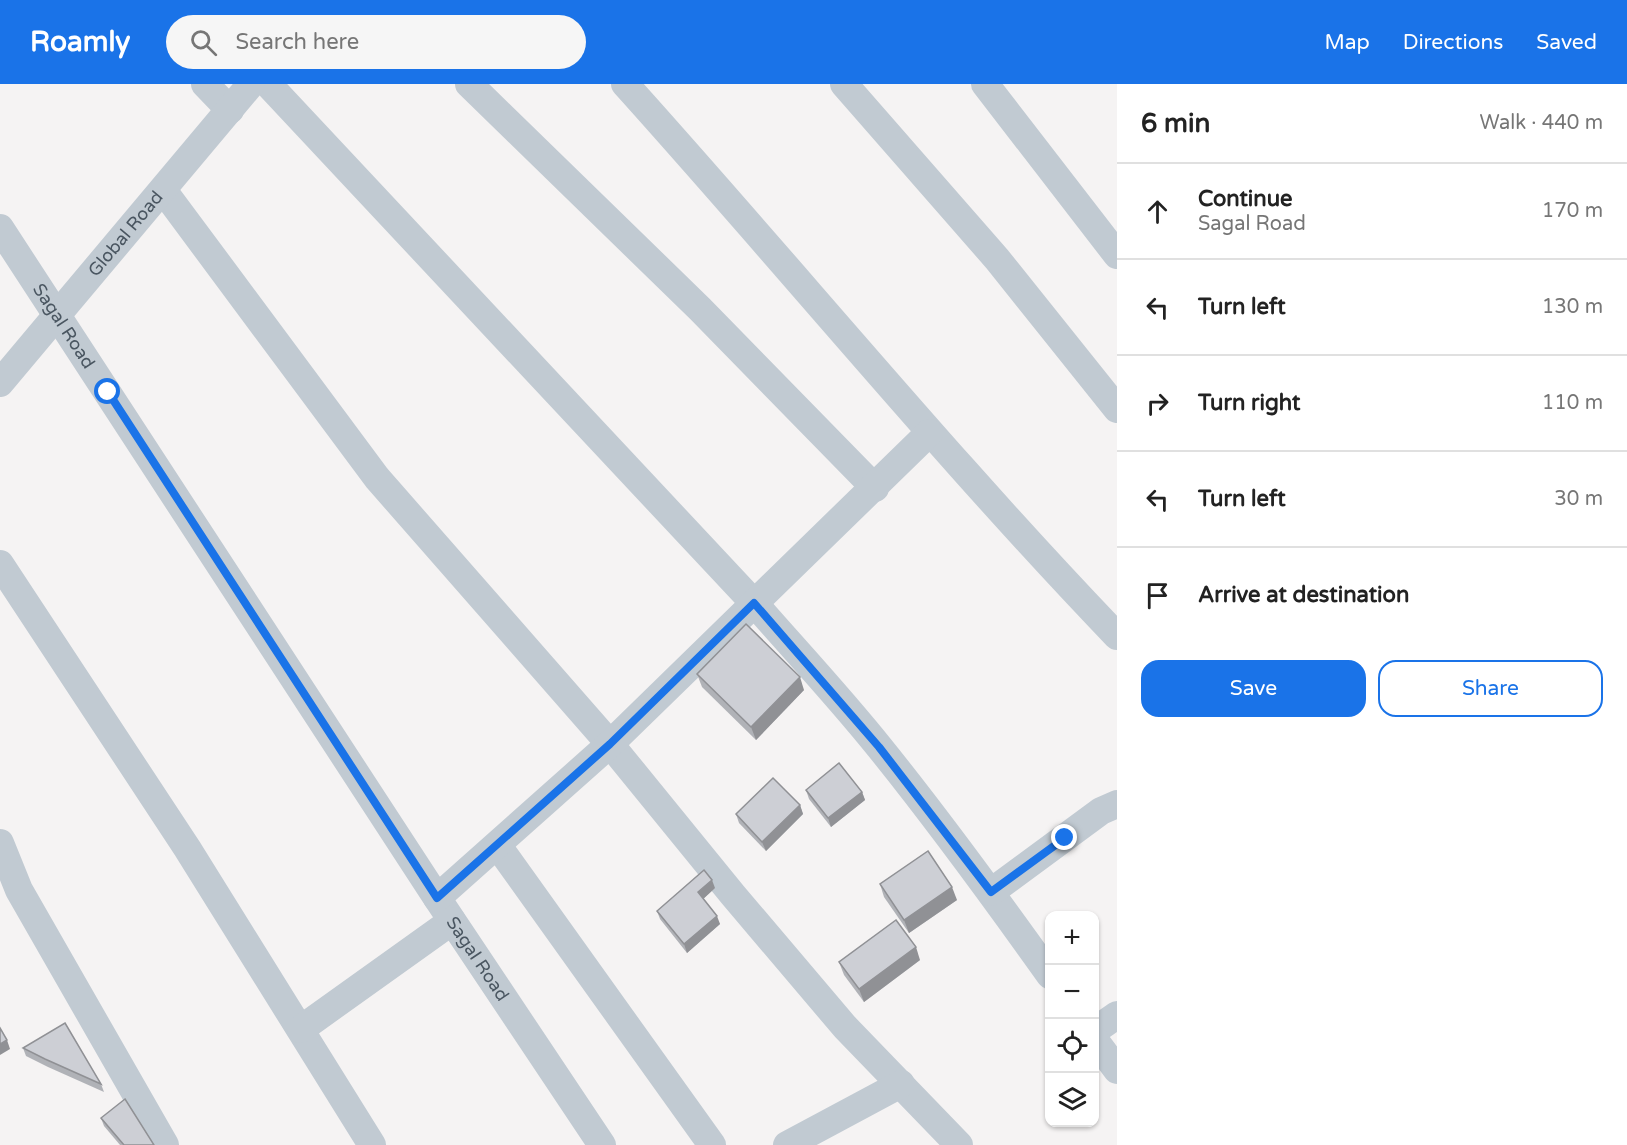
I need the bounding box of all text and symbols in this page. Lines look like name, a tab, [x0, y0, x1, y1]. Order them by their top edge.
search box	[166, 15, 586, 69]
text: Roamly	[30, 25, 130, 59]
icon: search	[187, 26, 220, 59]
text: Search here	[235, 29, 359, 55]
text: Map	[1324, 30, 1370, 55]
text: Directions	[1403, 30, 1503, 55]
text: Saved	[1536, 30, 1597, 55]
text: 6 min	[1141, 108, 1210, 139]
text: Walk · 440 m	[1480, 111, 1603, 135]
street label: Global Road	[83, 186, 168, 281]
text: Continue	[1198, 186, 1293, 212]
icon: ahead	[1141, 195, 1174, 228]
text: 170 m	[1542, 199, 1603, 223]
text: Sagal Road	[1198, 212, 1306, 236]
street label: Sagal Road	[28, 279, 100, 373]
icon: left	[1141, 291, 1174, 324]
text: Turn left	[1198, 294, 1286, 320]
text: 130 m	[1542, 295, 1603, 319]
route start	[94, 378, 120, 404]
icon: right	[1141, 387, 1174, 420]
text: Turn right	[1198, 390, 1300, 416]
text: 110 m	[1542, 391, 1603, 415]
icon: left	[1141, 483, 1174, 516]
text: Turn left	[1198, 486, 1286, 512]
text: 30 m	[1554, 487, 1603, 511]
icon: arrive	[1141, 579, 1174, 612]
text: Arrive at destination	[1198, 582, 1409, 608]
button: Save	[1141, 660, 1366, 717]
button: Share	[1378, 660, 1603, 717]
route end	[1051, 824, 1077, 850]
map controls	[1045, 911, 1099, 1127]
button: +	[1045, 911, 1099, 965]
street label: Sagal Road	[441, 912, 514, 1005]
button: −	[1045, 965, 1099, 1019]
button: locate	[1045, 1019, 1099, 1073]
button: layers	[1045, 1073, 1099, 1127]

